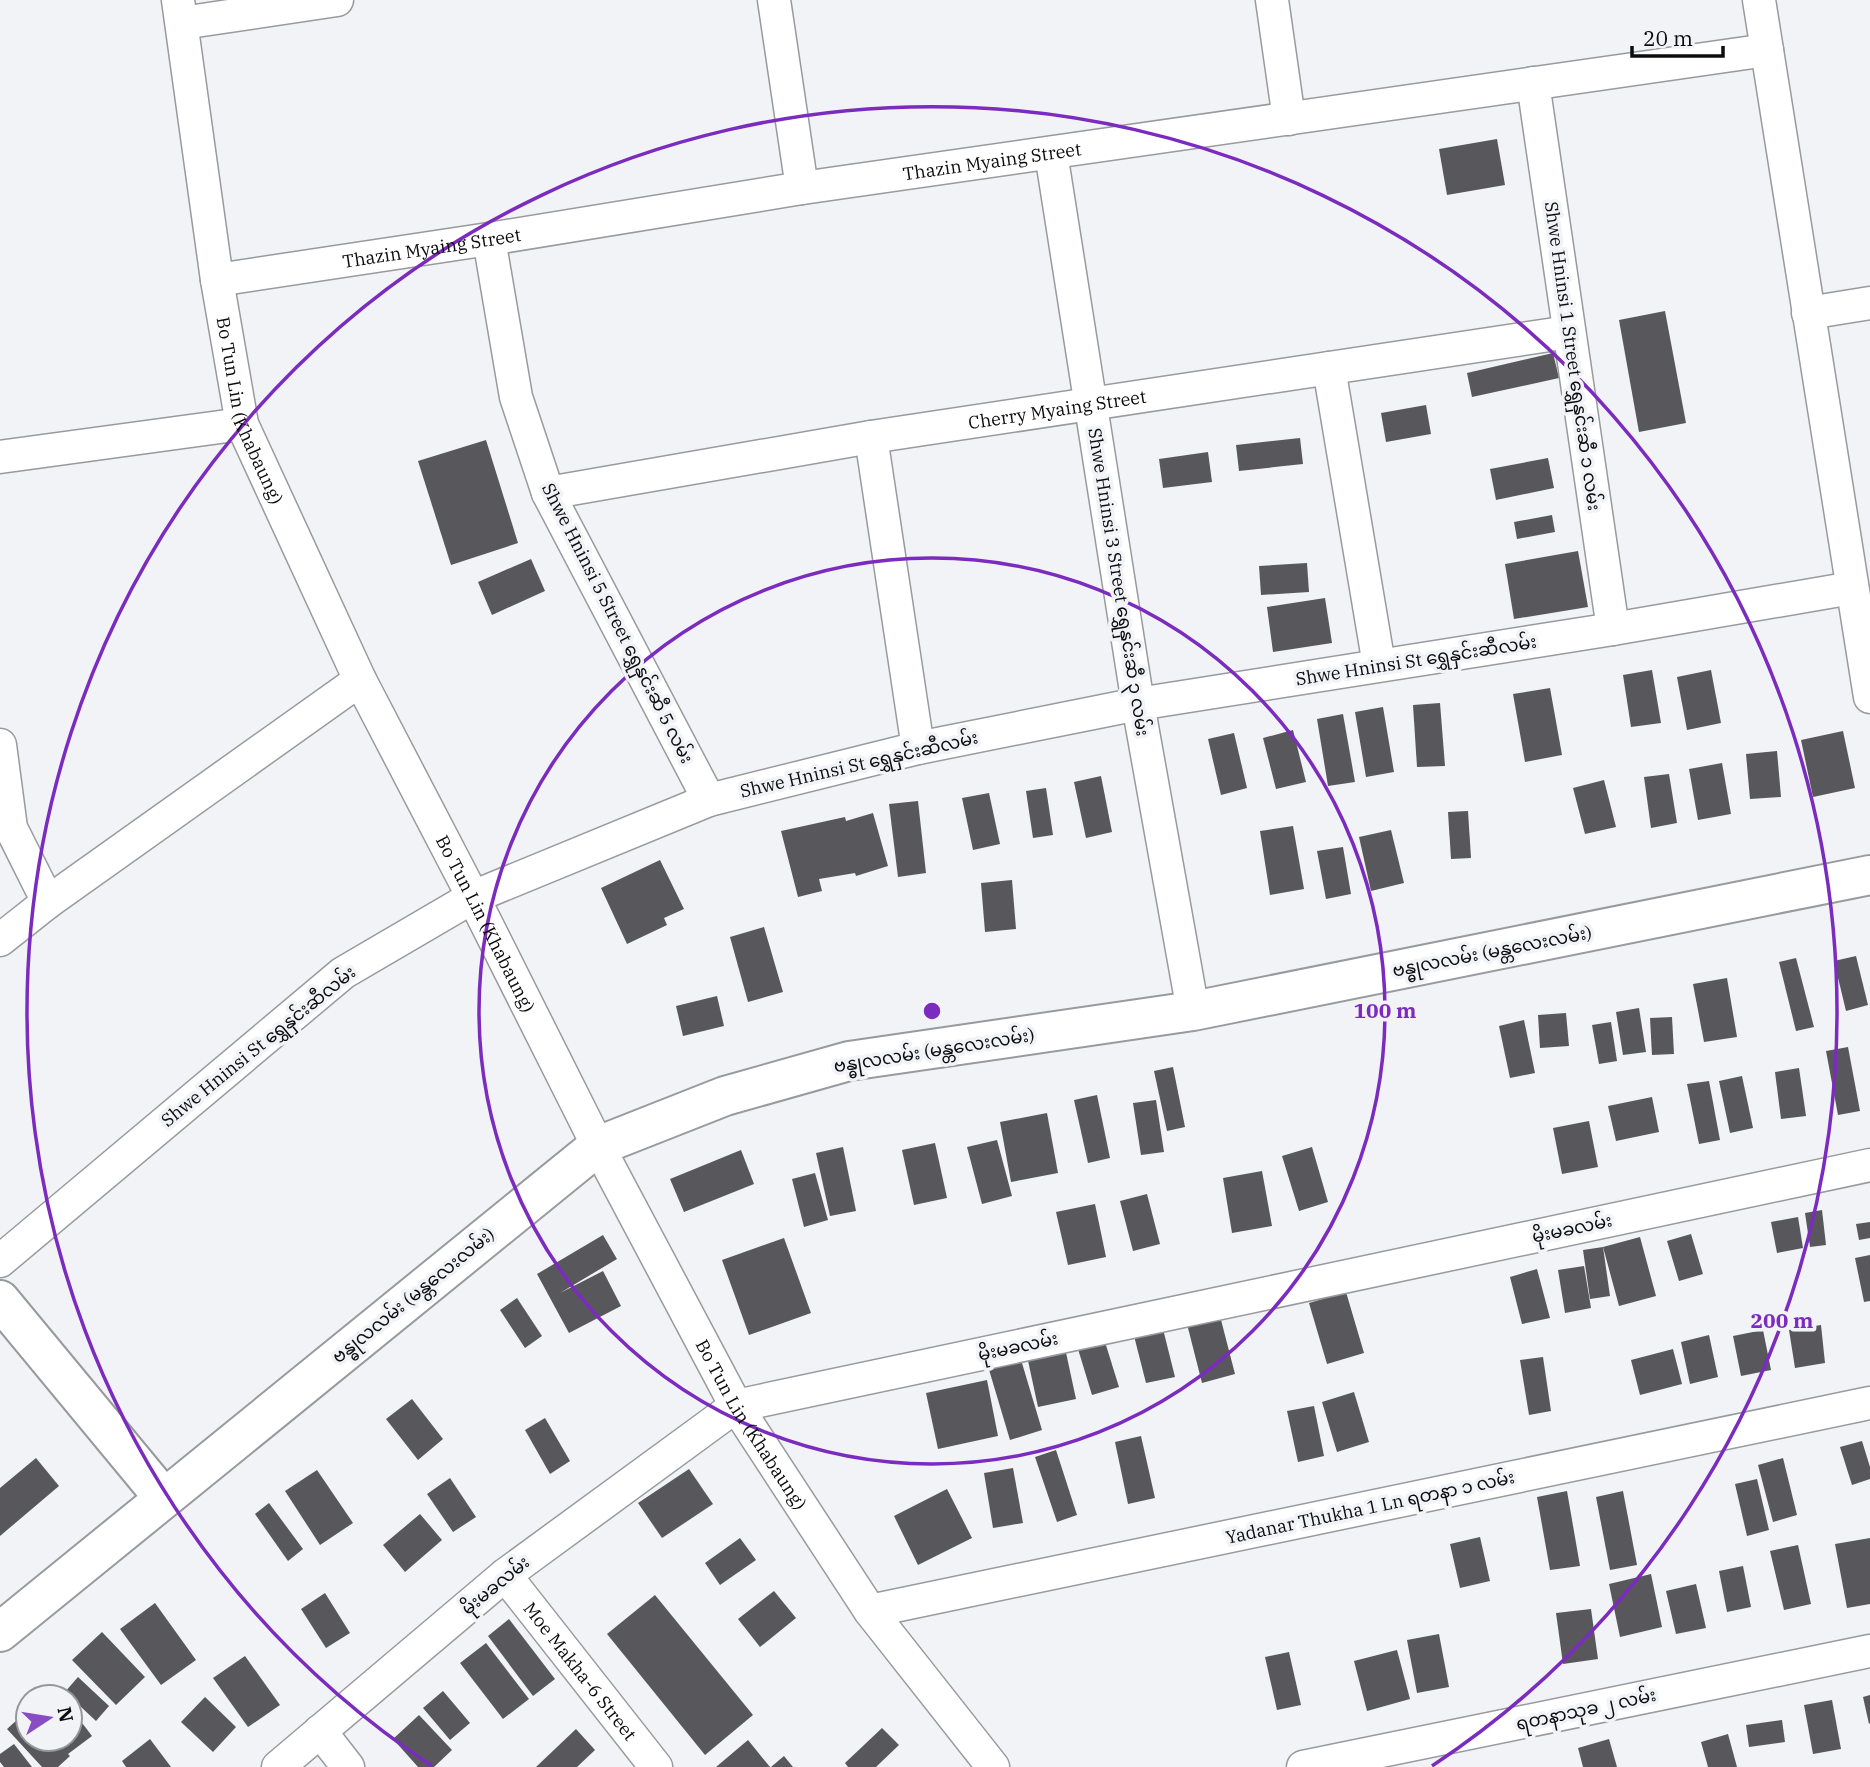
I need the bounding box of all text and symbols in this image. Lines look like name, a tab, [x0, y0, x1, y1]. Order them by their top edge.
scale bar	[1632, 14, 1723, 58]
text: 20 m	[1643, 24, 1693, 52]
street label: Thazin Myaing Street	[901, 137, 1083, 185]
street label: Shwe Hninsi 1 Street ရွှေနှင်းဆီ ၁ လမ်း	[1536, 200, 1608, 513]
street label: Thazin Myaing Street	[341, 223, 522, 272]
street label: Bo Tun Lin (Khabaung)	[212, 315, 289, 508]
street label: Cherry Myaing Street	[967, 384, 1148, 434]
street label: Shwe Hninsi 3 Street ရွှေနှင်းဆီ ၃ လမ်း	[1079, 426, 1157, 738]
street label: Shwe Hninsi 5 Street ရွှေနှင်းဆီ 5 လမ်း	[534, 478, 701, 769]
street label: Shwe Hninsi St ရွှေနှင်းဆီလမ်း	[1294, 628, 1539, 694]
street label: Shwe Hninsi St ရွှေနှင်းဆီလမ်း	[737, 723, 981, 807]
street label: Bo Tun Lin (Khabaung)	[431, 831, 540, 1016]
street label: ဗန္ဓုလလမ်း (မန္တလေးလမ်း)	[1390, 919, 1595, 986]
street label: Shwe Hninsi St ရွှေနှင်းဆီလမ်း	[155, 959, 362, 1135]
text: 100 m	[1353, 996, 1417, 1024]
centre of rings	[920, 999, 944, 1023]
street label: ဗန္ဓုလလမ်း (မန္တလေးလမ်း)	[832, 1022, 1037, 1082]
street label: မိုးမခလမ်း	[1529, 1206, 1615, 1252]
street label: ဗန္ဓုလလမ်း (မန္တလေးလမ်း)	[326, 1221, 502, 1371]
text: 200 m	[1750, 1306, 1814, 1334]
street label: မိုးမခလမ်း	[975, 1324, 1061, 1370]
street label: Bo Tun Lin (Khabaung)	[691, 1335, 812, 1514]
street label: Yadanar Thukha 1 Ln ရတနာ ၁ လမ်း	[1223, 1464, 1517, 1553]
street label: မိုးမခလမ်း	[455, 1549, 536, 1623]
street label: Moe Makha-6 Street	[519, 1597, 642, 1745]
street label: ရတနာသုခ ၂ လမ်း	[1514, 1682, 1659, 1739]
north arrow	[14, 1683, 84, 1753]
text: N	[52, 1705, 79, 1724]

